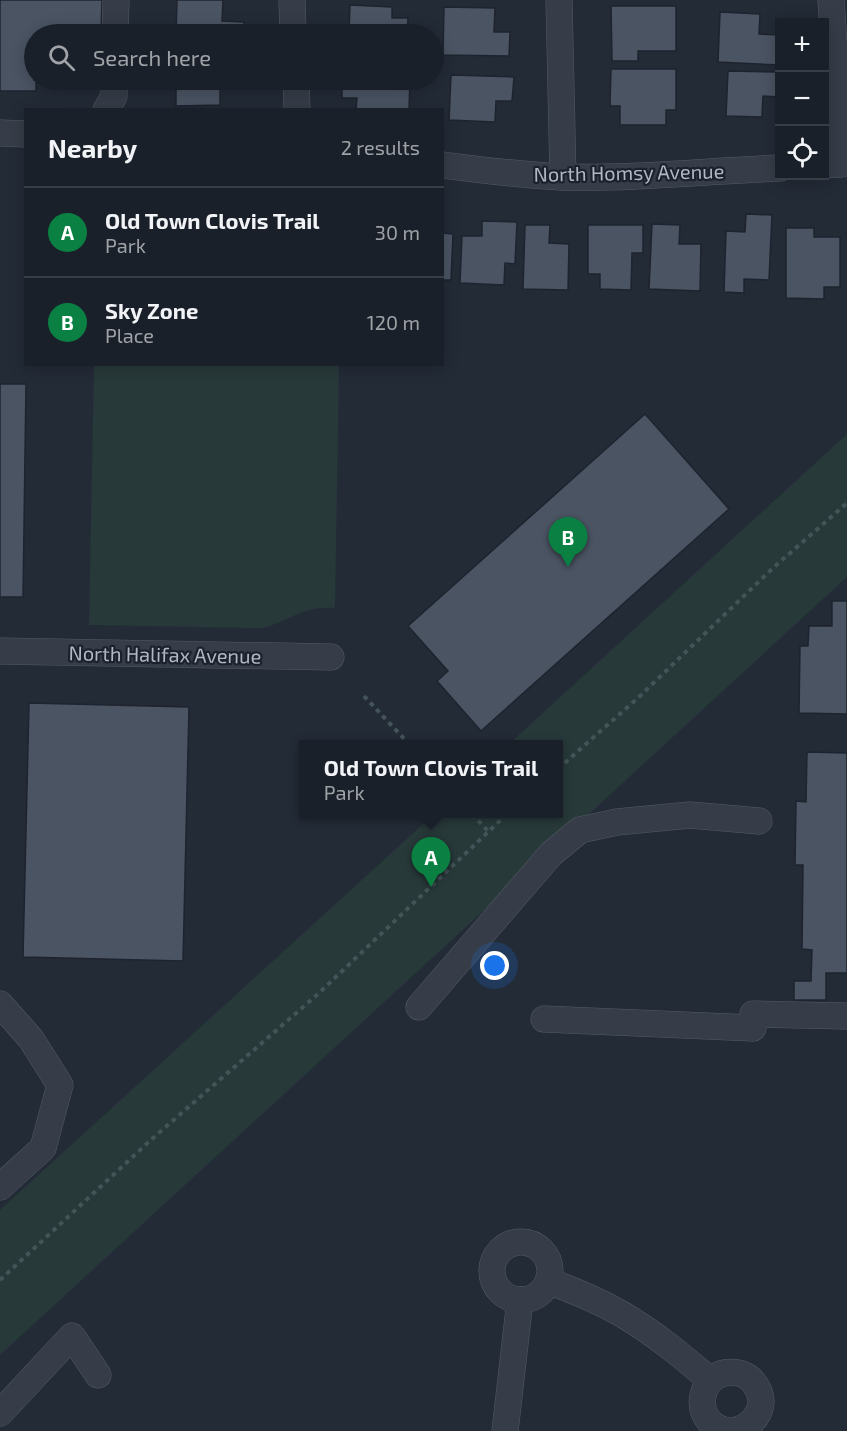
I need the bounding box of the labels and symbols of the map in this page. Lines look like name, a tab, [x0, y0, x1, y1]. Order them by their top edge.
street label: North Homsy Avenue	[533, 158, 725, 186]
pin: B	[548, 518, 588, 567]
street label: North Halifax Avenue	[69, 640, 261, 668]
pin: A	[412, 838, 450, 887]
your location	[480, 951, 509, 980]

